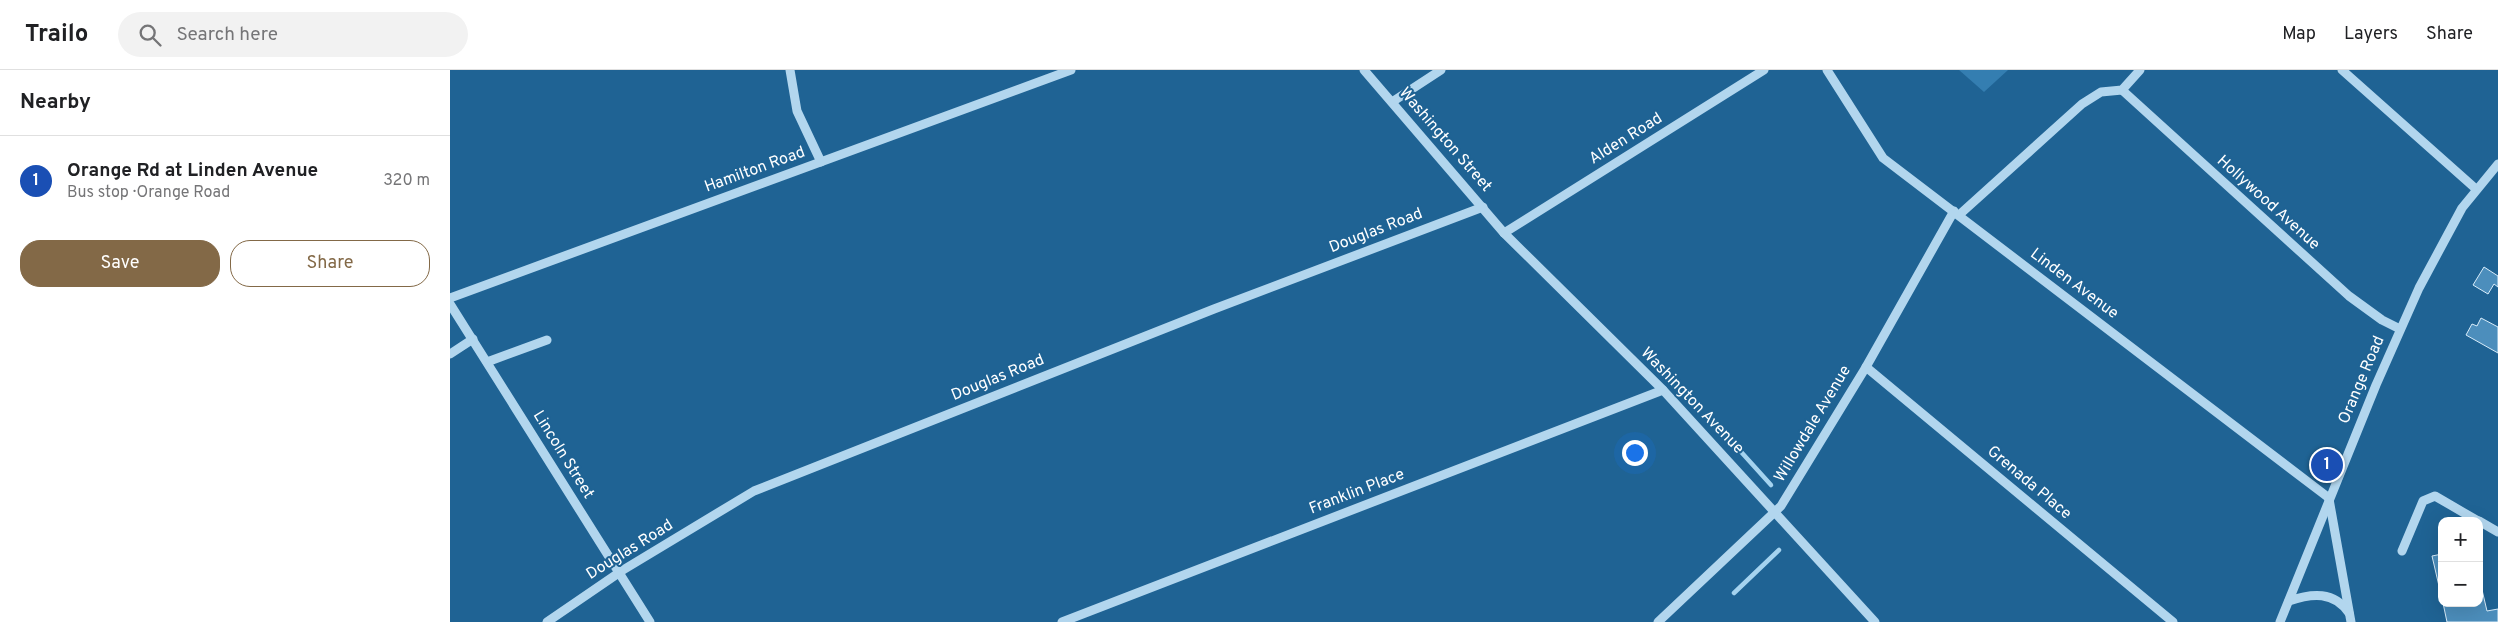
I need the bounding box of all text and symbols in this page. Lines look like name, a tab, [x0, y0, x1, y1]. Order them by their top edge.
search box	[118, 12, 468, 57]
text: Trailo	[25, 20, 88, 50]
icon: search	[136, 21, 164, 49]
text: Search here	[176, 23, 278, 47]
text: Map	[2282, 23, 2316, 46]
text: Layers	[2344, 23, 2398, 46]
text: Share	[2426, 23, 2473, 46]
street label: Washington Street	[1394, 84, 1496, 196]
text: Nearby	[20, 89, 91, 116]
street label: Alden Road	[1586, 109, 1666, 169]
street label: Hamilton Road	[702, 143, 808, 197]
street label: Hollywood Avenue	[2212, 151, 2324, 255]
text: Orange Rd at Linden Avenue	[67, 159, 318, 183]
text: 1	[33, 171, 39, 191]
text: 320 m	[383, 171, 430, 191]
text: Bus stop · Orange Road	[67, 183, 230, 203]
street label: Douglas Road	[1326, 204, 1426, 258]
button: Save	[20, 240, 220, 287]
button: Share	[230, 240, 430, 287]
street label: Linden Avenue	[2026, 244, 2122, 324]
street label: Orange Road	[2334, 333, 2390, 427]
street label: Washington Avenue	[1636, 343, 1748, 459]
street label: Douglas Road	[949, 350, 1047, 406]
street label: Willowdale Avenue	[1770, 362, 1856, 486]
street label: Lincoln Street	[528, 407, 598, 503]
your location	[1622, 440, 1648, 466]
street label: Grenada Place	[1983, 442, 2075, 524]
pin: 1	[2311, 446, 2343, 484]
street label: Franklin Place	[1306, 465, 1408, 519]
street label: Douglas Road	[583, 515, 677, 585]
map controls	[2438, 517, 2483, 607]
button: +	[2438, 517, 2483, 562]
button: −	[2438, 562, 2483, 607]

